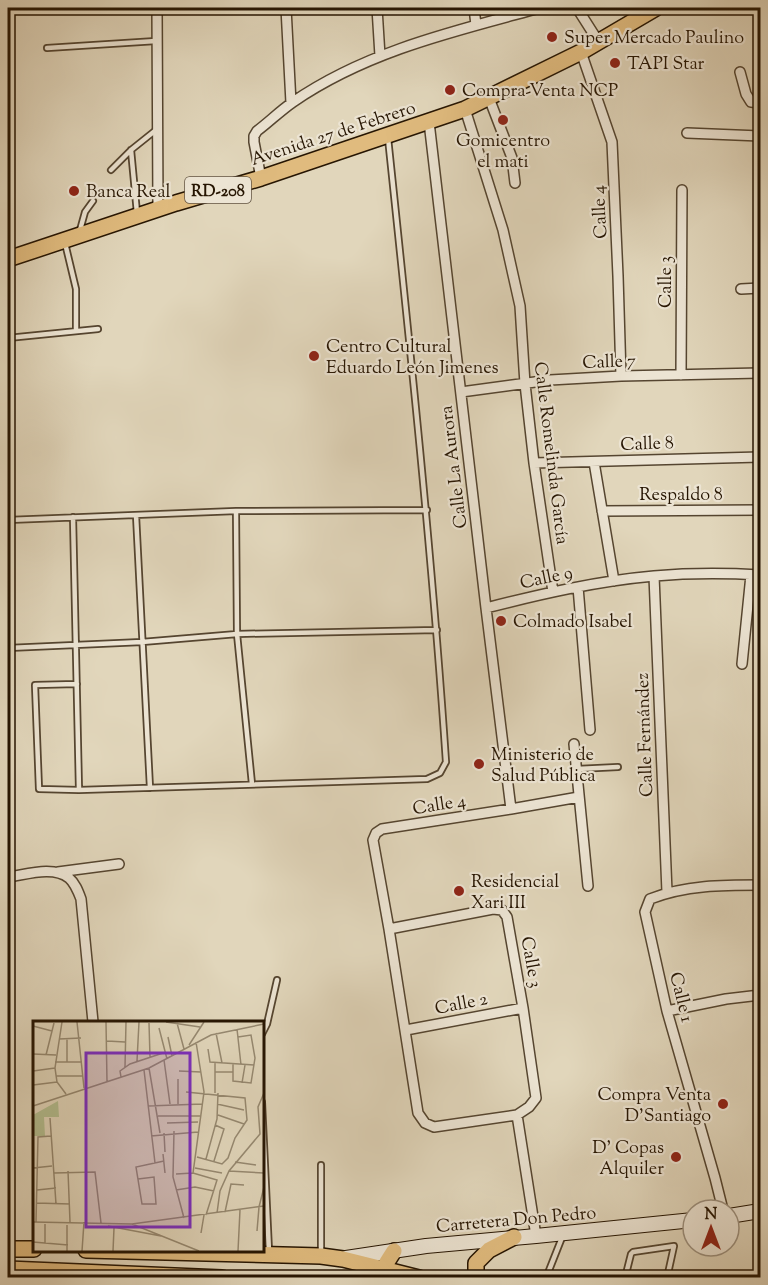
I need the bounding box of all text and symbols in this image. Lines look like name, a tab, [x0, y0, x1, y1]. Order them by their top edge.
place label: Super Mercado Paulino	[564, 26, 744, 52]
marker: Super Mercado Paulino	[545, 30, 559, 44]
place label: TAPI Star	[627, 52, 705, 78]
marker: TAPI Star	[608, 56, 622, 70]
place label: Compra-Venta NCP	[462, 79, 618, 105]
marker: Compra-Venta NCP	[443, 83, 457, 97]
street label: Avenida 27 de Febrero	[248, 96, 420, 174]
marker: Gomicentro el mati	[496, 113, 510, 127]
place label: Gomicentro el mati	[456, 129, 550, 176]
road number: RD-208	[185, 177, 251, 203]
place label: Banca Real	[86, 180, 170, 206]
marker: Banca Real	[67, 184, 81, 198]
street label: Calle 4	[587, 184, 615, 239]
street label: Calle 3	[654, 256, 680, 308]
place label: Centro Cultural Eduardo León Jimenes	[326, 335, 499, 382]
marker: Centro Cultural Eduardo León Jimenes	[307, 349, 321, 363]
street label: Calle 7	[582, 349, 636, 377]
street label: Calle Romelinda García	[526, 360, 574, 546]
street label: Calle La Aurora	[435, 404, 475, 530]
street label: Calle 8	[620, 431, 674, 459]
street label: Respaldo 8	[639, 483, 723, 509]
street label: Calle 9	[518, 561, 575, 597]
place label: Colmado Isabel	[513, 610, 633, 636]
marker: Colmado Isabel	[494, 614, 508, 628]
street label: Calle Fernández	[631, 672, 661, 797]
place label: Ministerio de Salud Pública	[491, 743, 596, 790]
marker: Ministerio de Salud Pública	[472, 757, 486, 771]
street label: Calle 4	[411, 789, 468, 823]
place label: Residencial Xari III	[471, 870, 559, 917]
marker: Residencial Xari III	[452, 884, 466, 898]
street label: Calle 3	[513, 935, 547, 990]
street label: Calle 1	[661, 970, 699, 1025]
street label: Calle 2	[433, 987, 490, 1023]
inset map	[33, 1021, 264, 1252]
place label: Compra Venta D'Santiago	[598, 1083, 711, 1130]
marker: Compra Venta D'Santiago	[716, 1097, 730, 1111]
place label: D' Copas Alquiler	[592, 1136, 664, 1183]
marker: D' Copas Alquiler	[669, 1150, 683, 1164]
north arrow	[681, 1198, 741, 1258]
street label: Carretera Don Pedro	[435, 1201, 597, 1241]
text: N	[705, 1204, 718, 1227]

